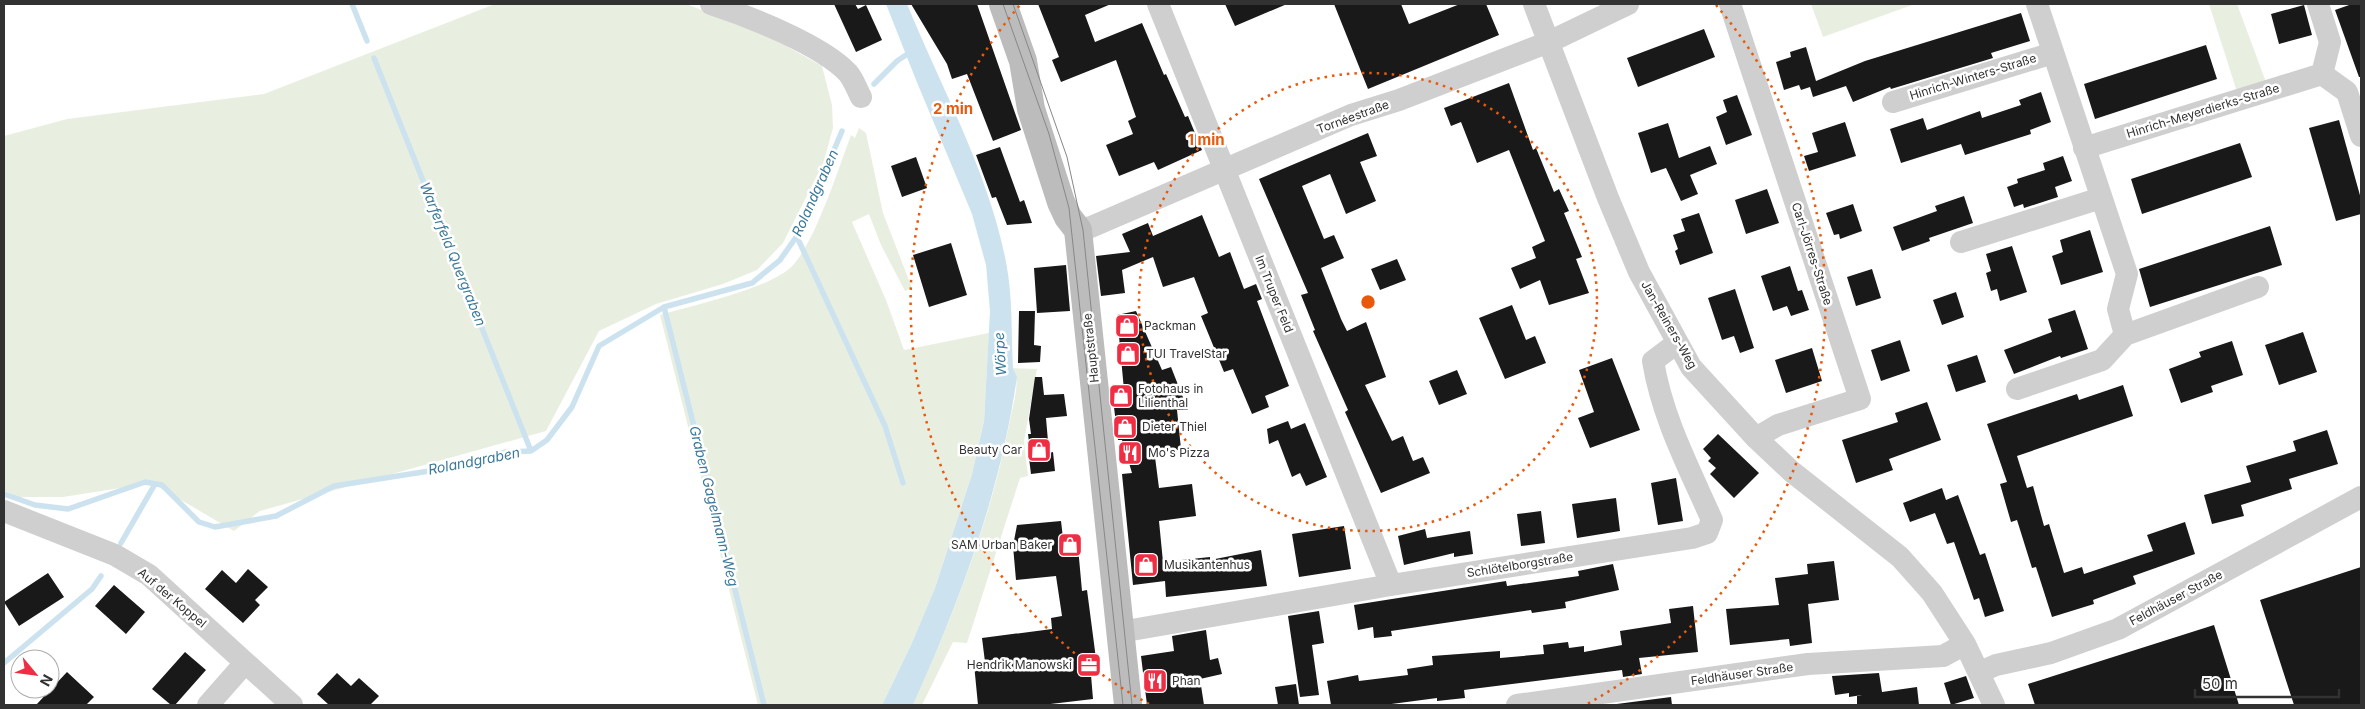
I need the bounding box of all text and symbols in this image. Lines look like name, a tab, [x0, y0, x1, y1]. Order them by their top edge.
street label: Hinrich-Winters-Straße	[1908, 50, 2038, 103]
street label: Hinrich-Meyerdierks-Straße	[2125, 80, 2281, 141]
street label: Tornéestraße	[1315, 97, 1391, 137]
text: 2 min	[933, 99, 973, 118]
text: 1 min	[1187, 130, 1225, 149]
water label: Rolandgraben	[788, 147, 841, 239]
water label: Warferfeld Quergraben	[417, 179, 490, 328]
street label: Carl-Jörres-Straße	[1789, 201, 1836, 307]
street label: Im Truper Feld	[1252, 253, 1297, 335]
street label: Jan-Reiners-Weg	[1638, 278, 1701, 371]
centre of rings	[1359, 293, 1377, 311]
street label: Hauptstraße	[1079, 313, 1102, 384]
shop icon: Packman	[1114, 313, 1140, 339]
place label: Packman	[1144, 318, 1196, 333]
water label: Wörpe	[990, 332, 1009, 376]
shop icon: TUI TravelStar	[1115, 341, 1141, 367]
place label: TUI TravelStar	[1146, 346, 1227, 361]
place label: Fotohaus in Lilienthal	[1138, 381, 1203, 410]
shop icon: Fotohaus in Lilienthal	[1108, 383, 1134, 409]
shop icon: Dieter Thiel	[1112, 414, 1138, 440]
place label: Dieter Thiel	[1142, 419, 1207, 434]
water label: Graben Gagelmann-Weg	[686, 424, 743, 588]
shop icon: Beauty Car	[1026, 437, 1052, 463]
restaurant icon: Mo's Pizza	[1117, 440, 1143, 466]
place label: Beauty Car	[959, 442, 1022, 457]
water label: Rolandgraben	[427, 443, 521, 478]
place label: Mo's Pizza	[1148, 445, 1210, 460]
shop icon: SAM Urban Baker	[1057, 532, 1083, 558]
place label: SAM Urban Baker	[951, 537, 1052, 552]
street label: Schlötelborgstraße	[1466, 549, 1574, 580]
shop icon: Musikantenhus	[1133, 552, 1159, 578]
place label: Musikantenhus	[1164, 557, 1250, 572]
street label: Auf der Koppel	[135, 565, 210, 631]
street label: Feldhäuser Straße	[2127, 567, 2225, 628]
north arrow	[10, 649, 60, 699]
office icon: Hendrik Manowski	[1076, 652, 1102, 678]
place label: Hendrik Manowski	[967, 657, 1072, 672]
street label: Feldhäuser Straße	[1690, 659, 1794, 688]
scale bar	[2195, 666, 2339, 698]
restaurant icon: Phan	[1142, 668, 1168, 694]
text: N	[37, 672, 57, 689]
place label: Phan	[1172, 673, 1201, 688]
text: 50 m	[2202, 674, 2238, 693]

